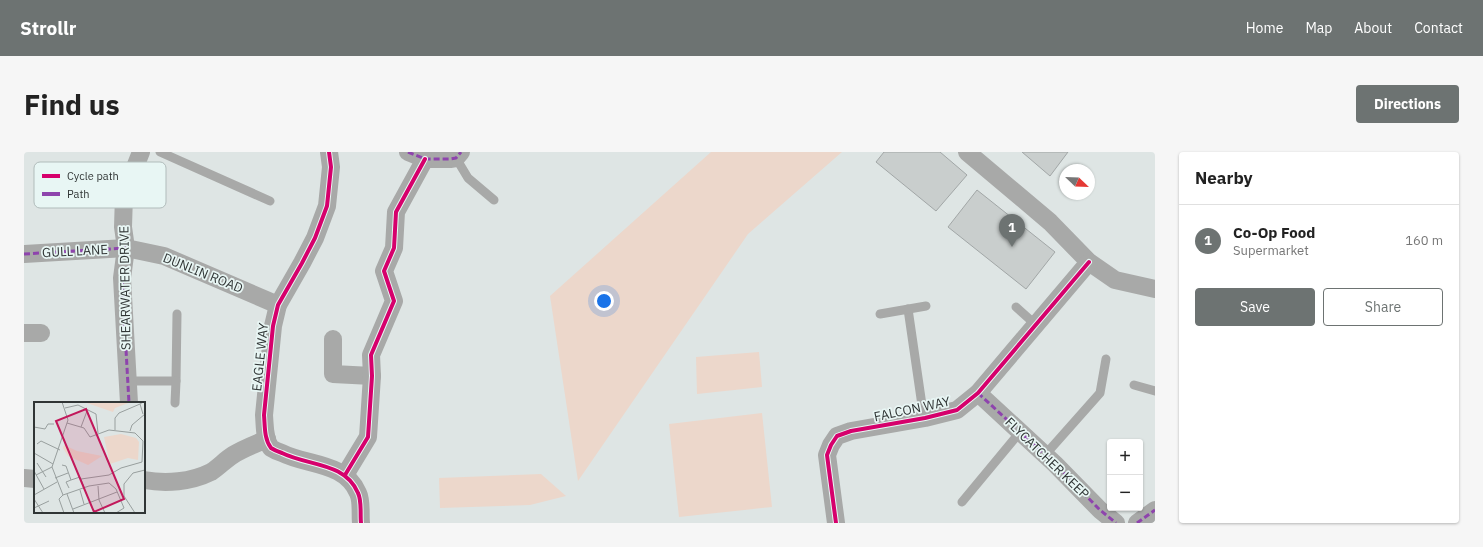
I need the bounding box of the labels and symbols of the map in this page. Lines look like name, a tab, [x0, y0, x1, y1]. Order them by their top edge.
legend	[34, 162, 166, 208]
north arrow	[1059, 164, 1095, 200]
text: Cycle path	[67, 169, 119, 183]
text: Path	[67, 187, 90, 201]
pin: 1	[999, 214, 1025, 247]
street label: SHEARWATER DRIVE	[115, 226, 135, 350]
street label: GULL LANE	[42, 241, 108, 261]
street label: DUNLIN ROAD	[160, 249, 246, 297]
your location	[594, 291, 614, 311]
street label: EAGLE WAY	[248, 322, 272, 392]
street label: FALCON WAY	[872, 393, 952, 425]
inset map	[34, 402, 145, 513]
street label: FLYCATCHER KEEP	[1001, 414, 1093, 503]

